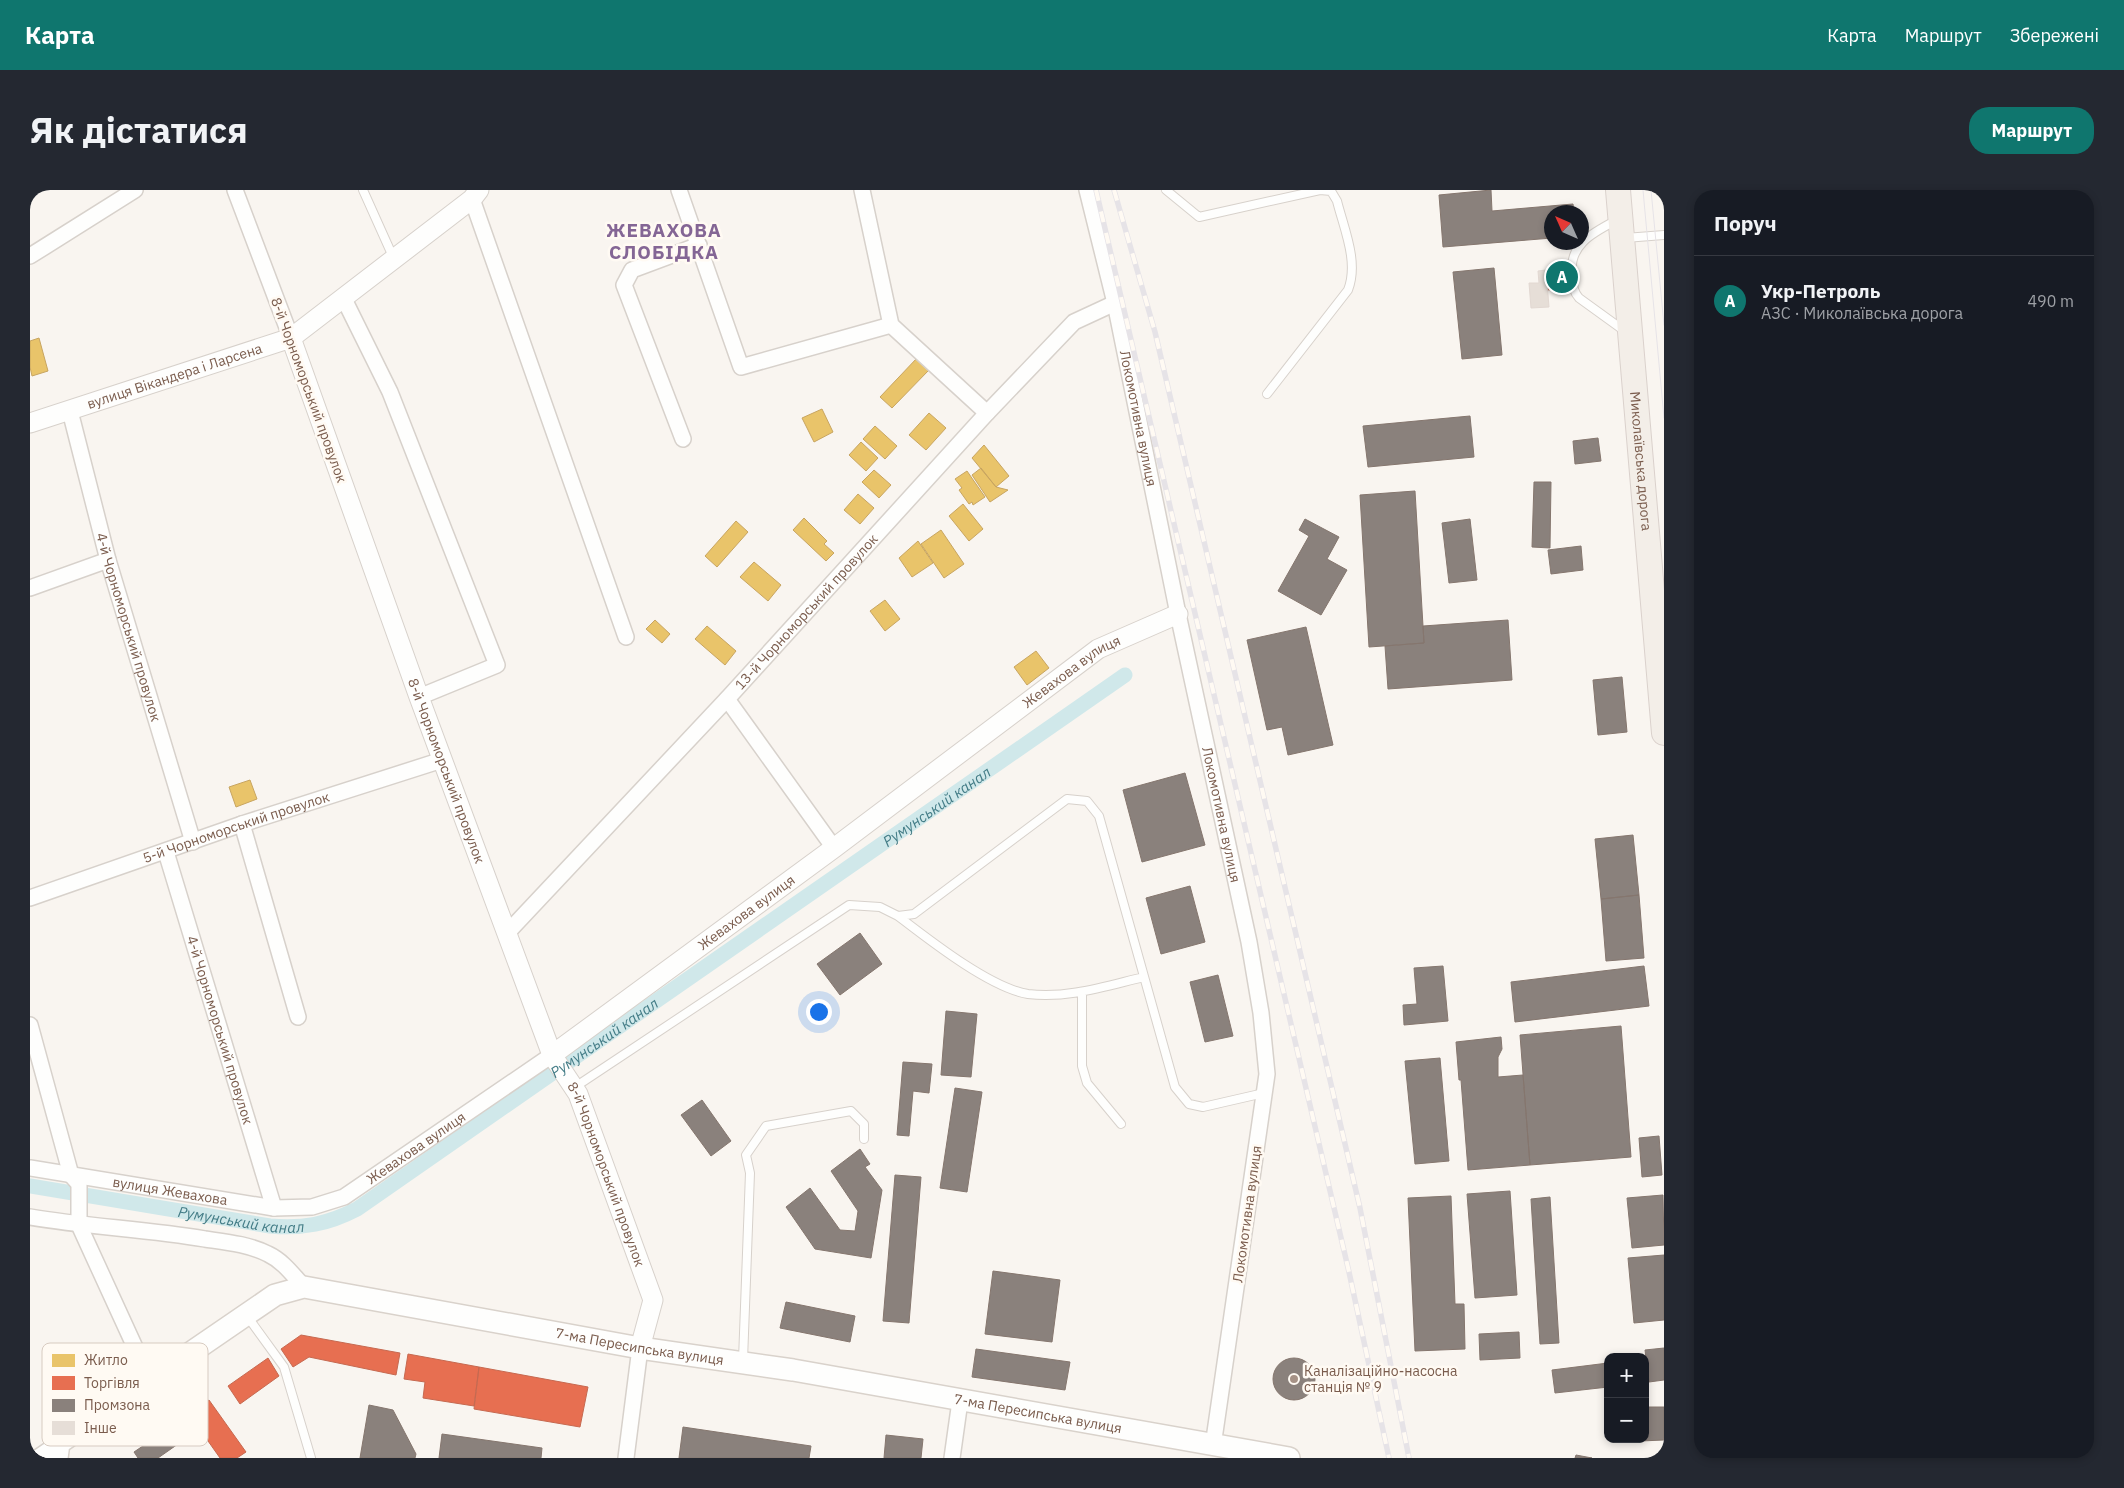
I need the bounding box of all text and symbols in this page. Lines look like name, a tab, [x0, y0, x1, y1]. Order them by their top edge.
text: Карта	[25, 19, 95, 51]
text: Карта	[1827, 24, 1877, 47]
text: Маршрут	[1905, 24, 1982, 47]
text: Збережені	[2010, 24, 2099, 47]
text: Як дістатися	[30, 107, 248, 153]
button: Маршрут	[1969, 107, 2094, 154]
north arrow	[1544, 205, 1589, 250]
text: Поруч	[1714, 209, 1777, 237]
district label: ЖЕВАХОВА СЛОБІДКА	[606, 218, 722, 264]
pin: A	[1546, 258, 1578, 296]
text: Укр-Петроль	[1761, 279, 1880, 303]
text: A	[1725, 291, 1735, 311]
text: 490 m	[2027, 291, 2074, 311]
street label: 8-й Чорноморський провулок	[267, 295, 351, 485]
text: АЗС · Миколаївська дорога	[1761, 303, 1963, 323]
street label: вулиця Вікандера і Ларсена	[85, 339, 265, 413]
street label: Локомотивна вулиця	[1116, 349, 1161, 488]
street label: Миколаївська дорога	[1626, 391, 1656, 532]
street label: 13-й Чорноморський провулок	[731, 530, 882, 694]
street label: 4-й Чорноморський провулок	[92, 531, 165, 724]
street label: Жевахова вулиця	[1019, 631, 1123, 712]
street label: 8-й Чорноморський провулок	[404, 676, 489, 866]
street label: Локомотивна вулиця	[1198, 745, 1245, 884]
water label: Румунський канал	[879, 762, 994, 850]
street label: 5-й Чорноморський провулок	[140, 787, 332, 867]
street label: Жевахова вулиця	[694, 871, 798, 954]
street label: 4-й Чорноморський провулок	[183, 934, 257, 1127]
water label: Румунський канал	[546, 993, 662, 1081]
your location	[806, 999, 832, 1025]
street label: 8-й Чорноморський провулок	[563, 1078, 649, 1269]
street label: Жевахова вулиця	[363, 1108, 469, 1188]
street label: Локомотивна вулиця	[1228, 1144, 1266, 1284]
street label: вулиця Жевахова	[111, 1173, 229, 1209]
water label: Румунський канал	[177, 1201, 305, 1236]
street label: 7-ма Пересипська вулиця	[554, 1324, 725, 1369]
legend	[42, 1343, 208, 1446]
text: Житло	[84, 1351, 128, 1369]
map controls	[1604, 1353, 1649, 1443]
button: +	[1604, 1353, 1649, 1398]
place label: Каналізаційно-насосна станція № 9	[1304, 1362, 1458, 1396]
marker: Каналізаційно-насосна станція № 9	[1288, 1373, 1300, 1385]
text: Торгівля	[84, 1374, 140, 1392]
street label: 7-ма Пересипська вулиця	[953, 1390, 1123, 1437]
text: Промзона	[84, 1396, 150, 1414]
button: −	[1604, 1398, 1649, 1443]
text: Інше	[84, 1419, 117, 1437]

